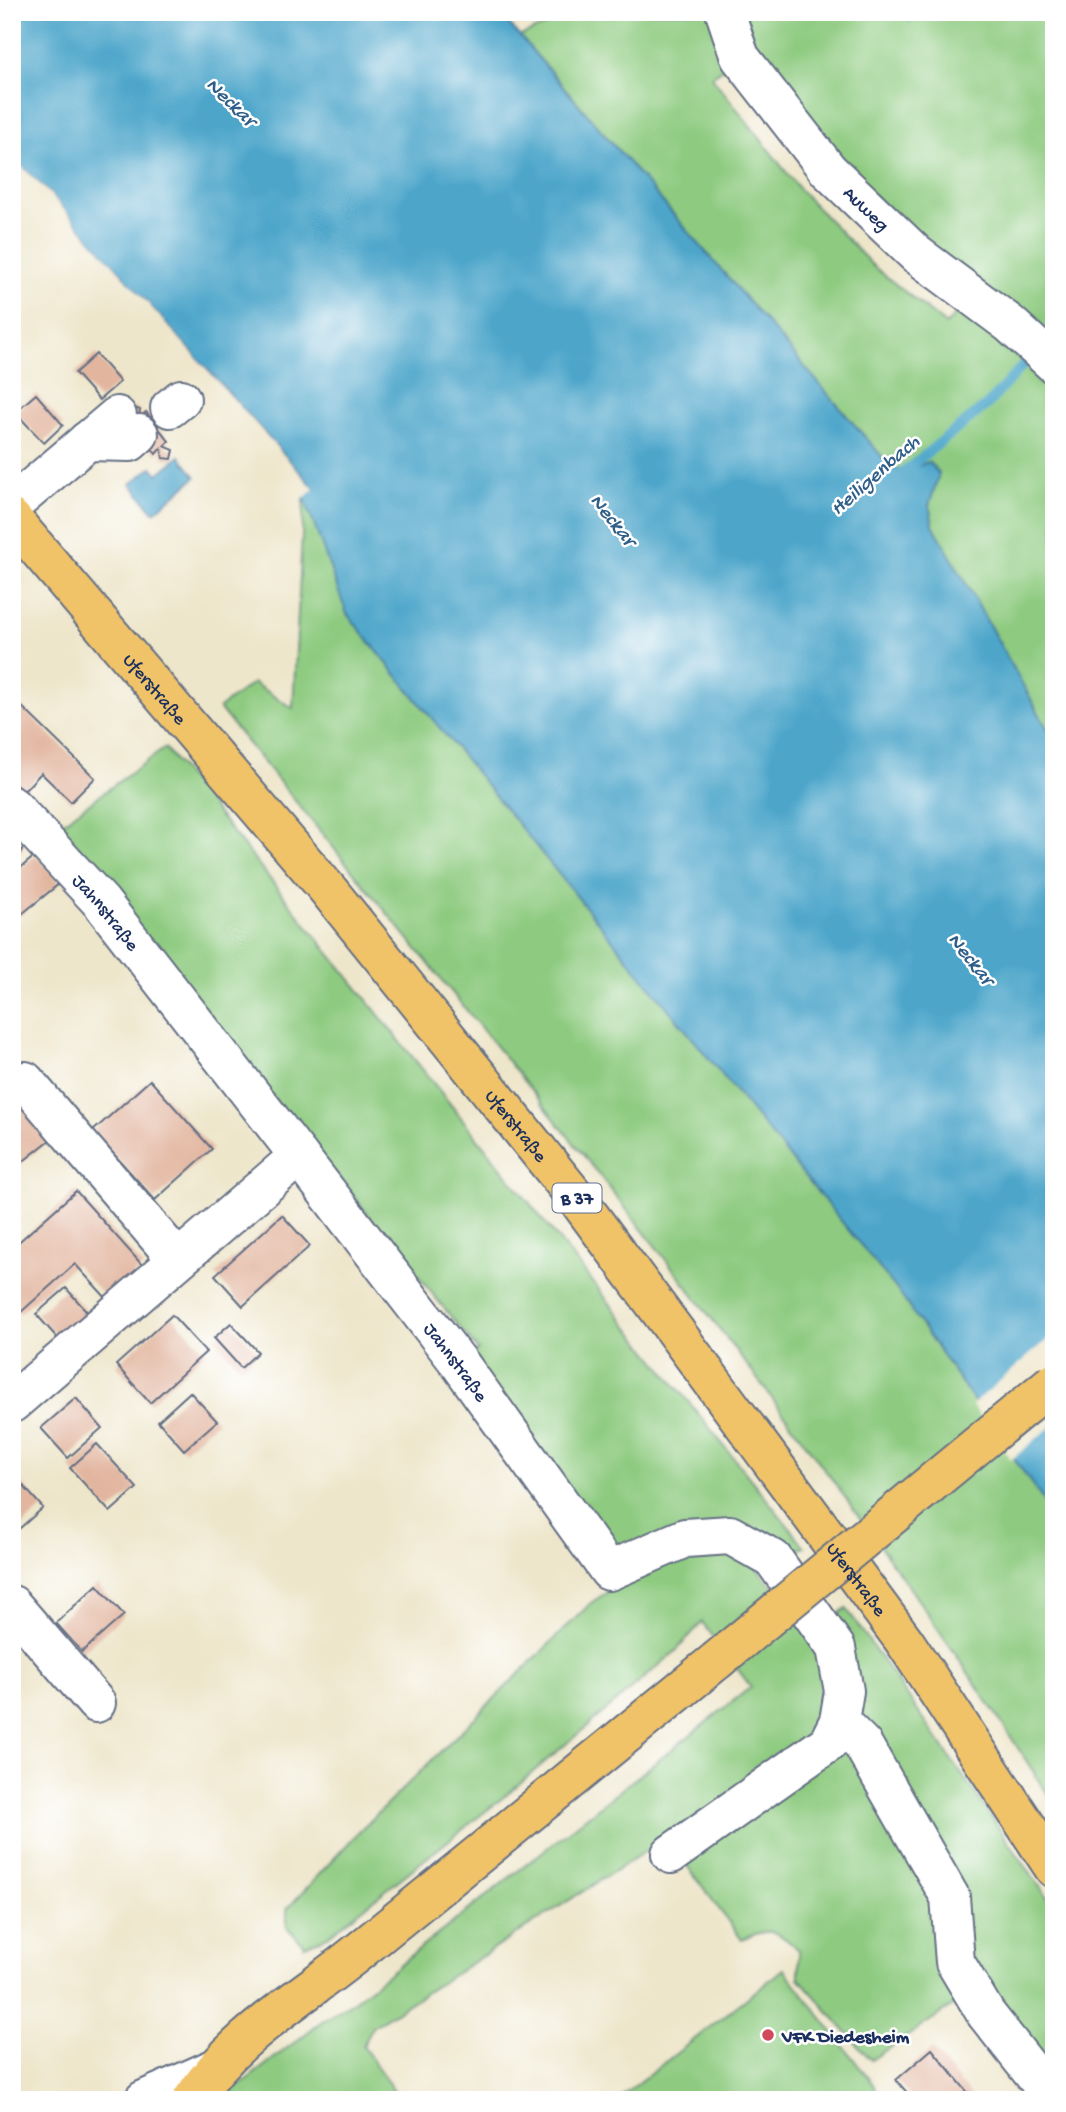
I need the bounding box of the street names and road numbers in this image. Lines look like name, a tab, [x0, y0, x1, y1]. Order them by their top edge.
street label: Auweg	[837, 183, 893, 238]
street label: Uferstraße	[116, 650, 190, 731]
street label: Jahnstraße	[66, 870, 143, 957]
street label: Uferstraße	[478, 1086, 551, 1168]
road number: B 37	[552, 1184, 602, 1212]
street label: Jahnstraße	[417, 1319, 492, 1408]
street label: Uferstraße	[820, 1539, 890, 1622]

